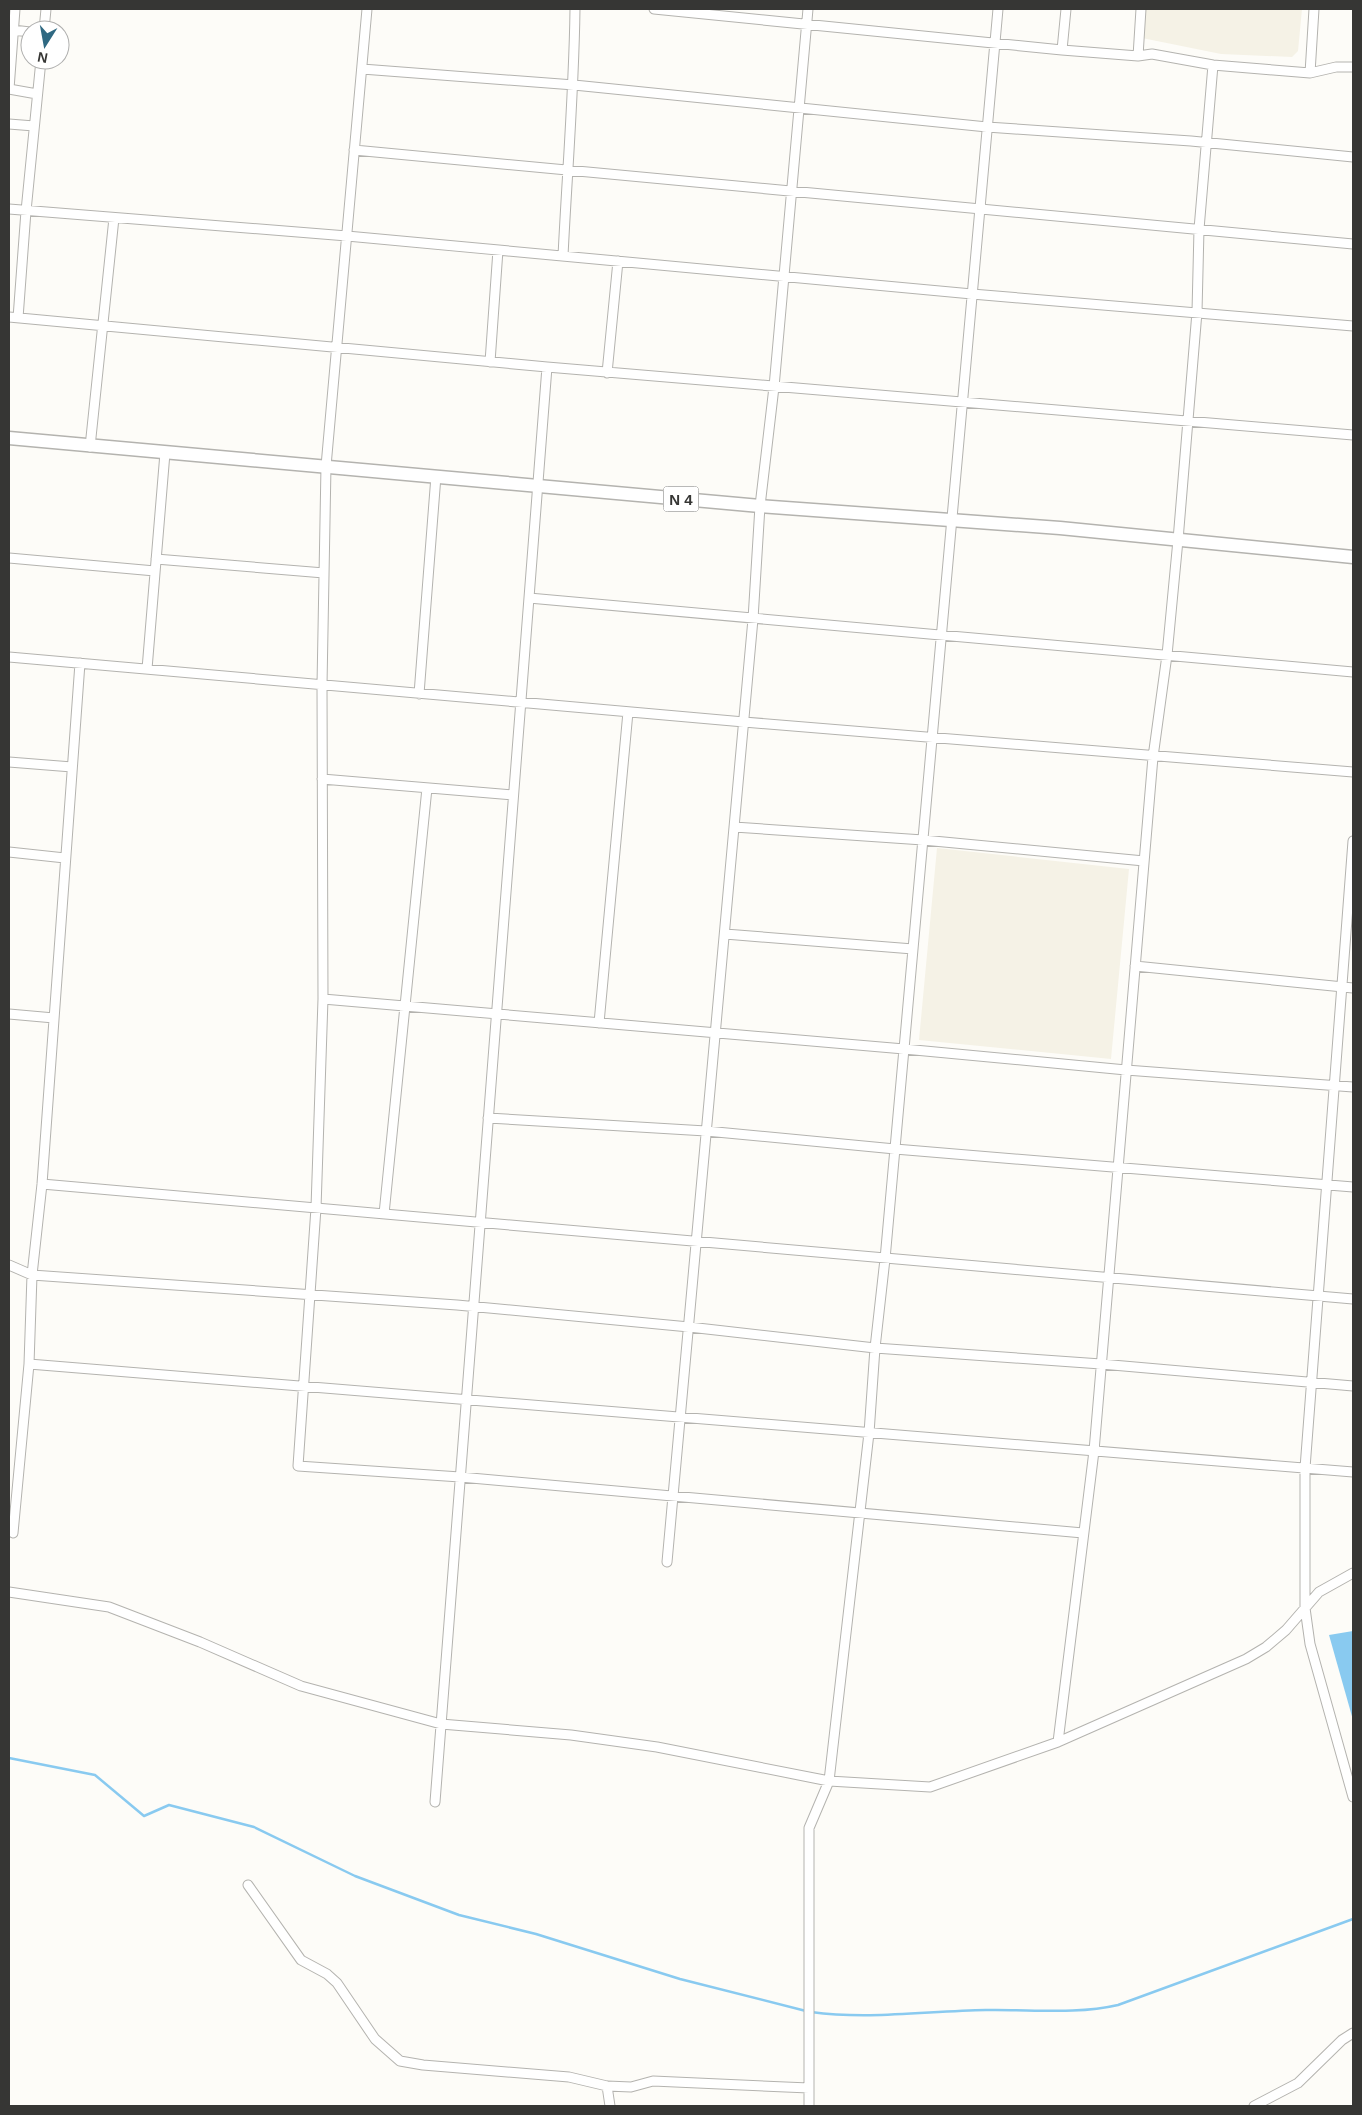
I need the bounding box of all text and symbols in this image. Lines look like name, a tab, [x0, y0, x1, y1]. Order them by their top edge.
north arrow	[20, 20, 70, 70]
text: N	[36, 49, 49, 67]
road number: N 4	[664, 486, 698, 512]

